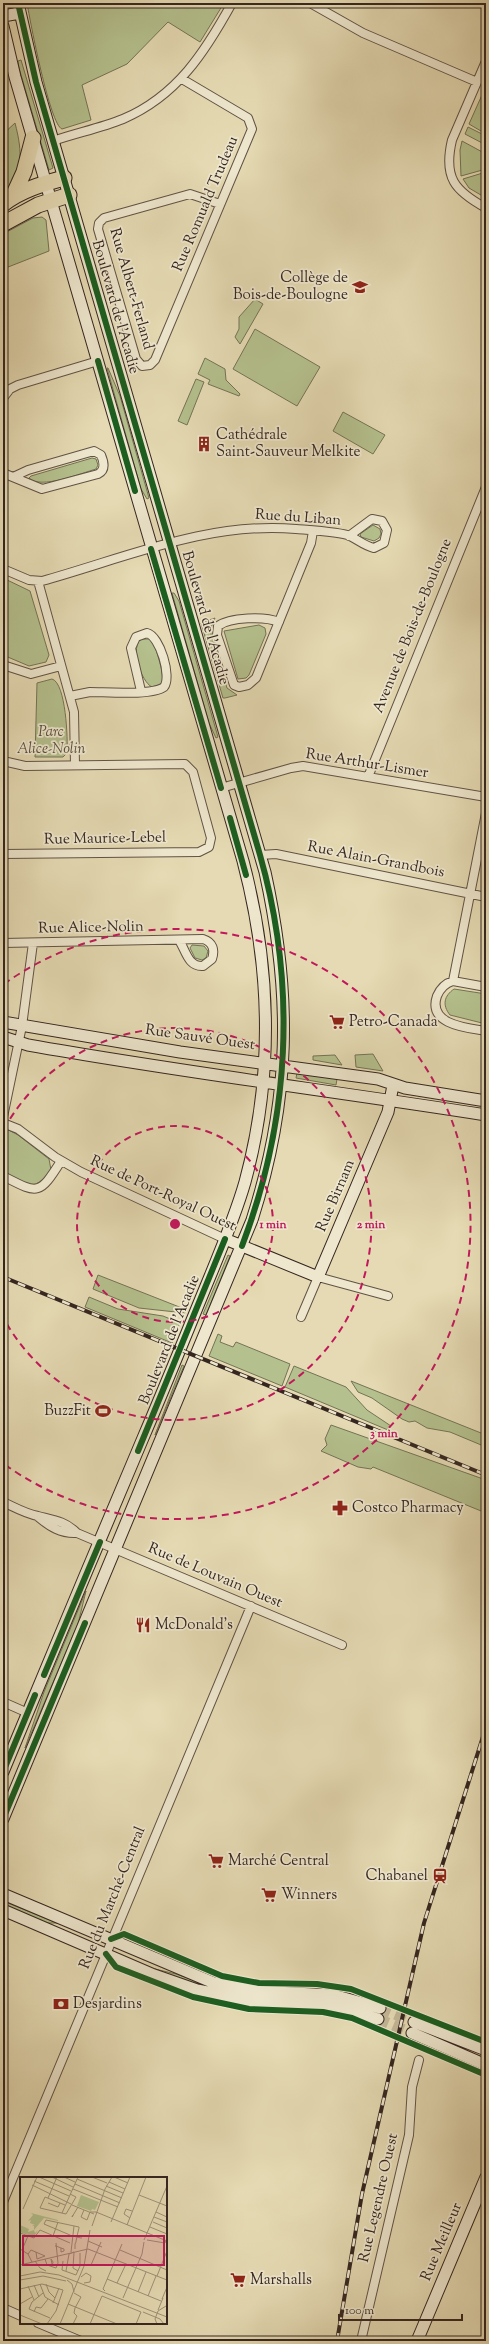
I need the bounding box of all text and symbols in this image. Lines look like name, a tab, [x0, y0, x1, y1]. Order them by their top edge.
street label: Rue Romuald Trudeau	[168, 133, 244, 275]
street label: Rue Albert-Ferland	[104, 226, 159, 353]
street label: Boulevard de l'Acadie	[86, 238, 144, 376]
place label: Collège de Bois-de-Boulogne	[233, 268, 348, 306]
school or university icon: Collège de Bois-de-Boulogne	[351, 278, 369, 296]
place label: Cathédrale Saint-Sauveur Melkite	[216, 425, 361, 463]
building icon: Cathédrale Saint-Sauveur Melkite	[195, 435, 213, 453]
street label: Rue du Liban	[254, 505, 342, 531]
street label: Avenue de Bois-de-Boulogne	[368, 536, 458, 716]
street label: Boulevard de l'Acadie	[176, 549, 234, 687]
park label: Parc Alice-Nolin	[17, 722, 85, 760]
street label: Rue Arthur-Lismer	[304, 744, 430, 784]
street label: Rue Maurice-Lebel	[44, 827, 166, 851]
street label: Rue Alain-Grandbois	[306, 836, 446, 884]
street label: Rue Alice-Nolin	[38, 917, 144, 939]
place label: Petro-Canada	[349, 1012, 438, 1033]
supermarket icon: Petro-Canada	[328, 1013, 346, 1031]
street label: Rue Sauvé Ouest	[144, 1020, 256, 1056]
street label: Rue de Port-Royal Ouest	[87, 1151, 239, 1237]
street label: Rue Birnam	[311, 1156, 361, 1235]
text: 1 min	[258, 1216, 287, 1234]
text: 2 min	[357, 1216, 386, 1234]
centre of rings	[168, 1217, 182, 1231]
street label: Boulevard de l'Acadie	[134, 1272, 206, 1408]
place label: BuzzFit	[44, 1401, 91, 1422]
sports icon: BuzzFit	[94, 1402, 112, 1420]
text: 3 min	[370, 1425, 399, 1443]
place label: Costco Pharmacy	[352, 1498, 464, 1519]
pharmacy icon: Costco Pharmacy	[331, 1499, 349, 1517]
street label: Rue de Louvain Ouest	[145, 1538, 285, 1614]
place label: McDonald's	[155, 1615, 233, 1636]
restaurant icon: McDonald's	[134, 1616, 152, 1634]
street label: Rue du Marché-Central	[75, 1824, 151, 1972]
place label: Marché Central	[228, 1851, 329, 1872]
supermarket icon: Marché Central	[207, 1852, 225, 1870]
place label: Chabanel	[365, 1866, 428, 1887]
station icon: Chabanel	[431, 1867, 449, 1885]
place label: Winners	[281, 1885, 337, 1906]
supermarket icon: Winners	[260, 1886, 278, 1904]
place label: Desjardins	[73, 1994, 142, 2015]
bank icon: Desjardins	[52, 1995, 70, 2013]
street label: Rue Legendre Ouest	[354, 2131, 404, 2265]
inset map	[20, 2177, 167, 2324]
street label: Rue Meilleur	[416, 2199, 468, 2285]
place label: Marshalls	[250, 2270, 312, 2291]
supermarket icon: Marshalls	[229, 2271, 247, 2289]
scale bar	[339, 2296, 462, 2322]
text: 100 m	[345, 2302, 374, 2320]

